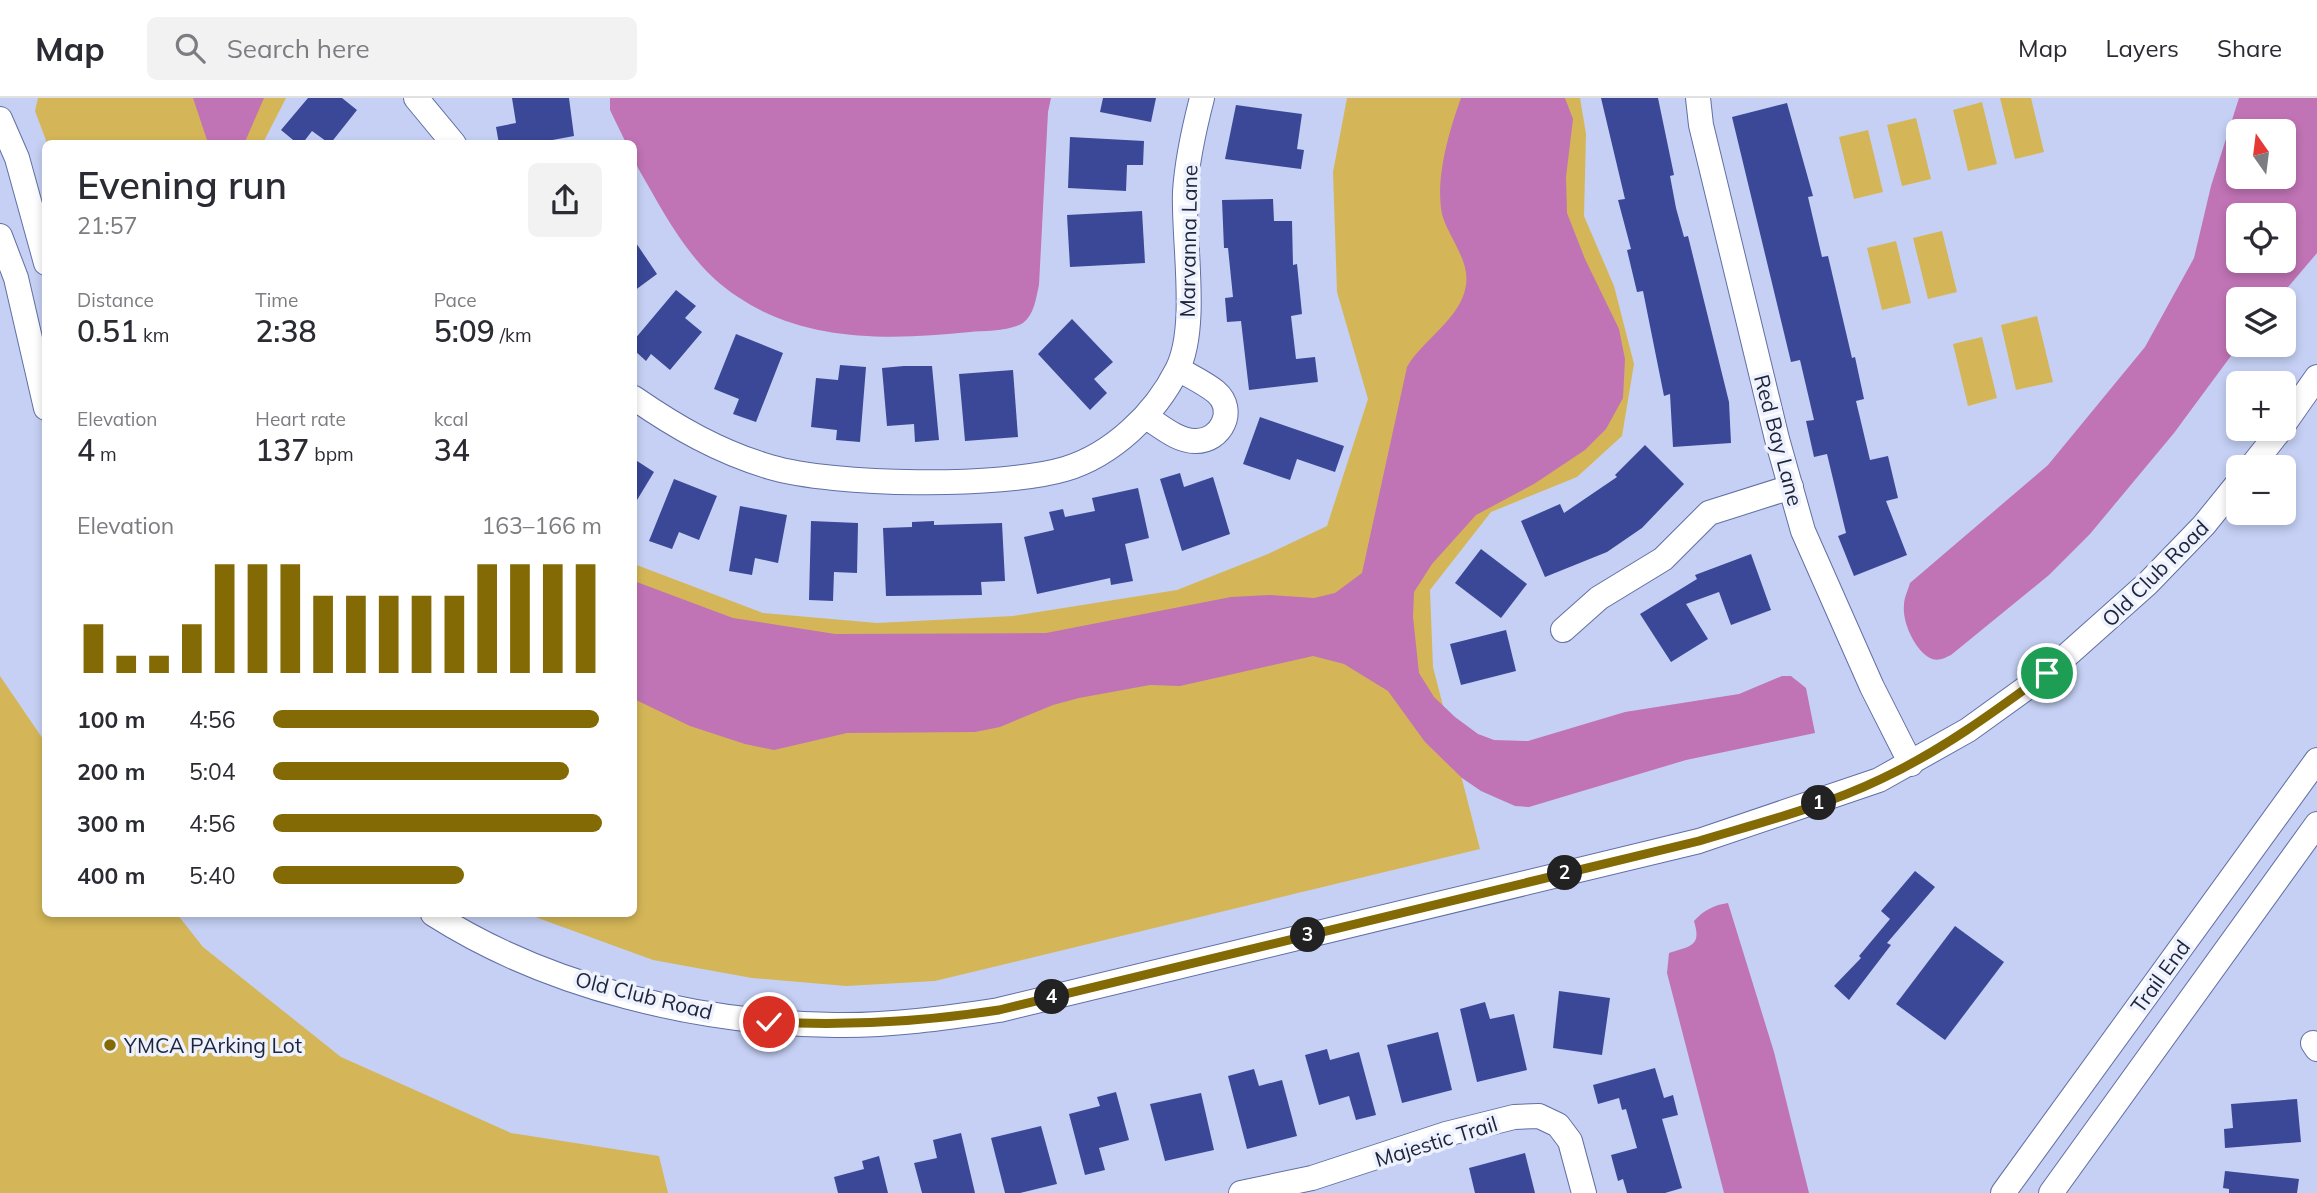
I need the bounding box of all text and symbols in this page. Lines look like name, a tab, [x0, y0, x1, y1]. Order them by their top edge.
search box	[147, 17, 637, 80]
text: Map	[35, 28, 105, 69]
icon: search	[171, 29, 209, 67]
text: Search here	[227, 32, 370, 65]
text: Map	[2018, 33, 2067, 63]
text: Layers	[2105, 33, 2179, 63]
text: Share	[2217, 33, 2282, 63]
north arrow	[2226, 119, 2296, 189]
map controls	[2226, 119, 2296, 525]
text: Evening run	[77, 161, 287, 209]
button: share	[528, 163, 602, 237]
street label: Marvanna Lane	[1174, 164, 1202, 318]
button: locate	[2226, 203, 2296, 273]
text: 21:57	[77, 211, 137, 240]
button: layers	[2226, 287, 2296, 357]
text: Distance	[77, 288, 154, 312]
text: Time	[255, 288, 298, 312]
text: Pace	[434, 288, 477, 312]
text: 0.51	[77, 312, 138, 350]
text: 2:38	[255, 312, 316, 350]
text: 5:09	[434, 312, 495, 350]
text: km	[138, 323, 170, 347]
text: /km	[495, 323, 532, 347]
street label: Red Bay Lane	[1749, 371, 1809, 509]
button: +	[2226, 371, 2296, 441]
text: Elevation	[77, 407, 157, 431]
text: Heart rate	[255, 407, 346, 431]
text: kcal	[434, 407, 468, 431]
text: 4	[77, 431, 95, 469]
text: 137	[255, 431, 309, 469]
text: 34	[434, 431, 470, 469]
text: m	[95, 442, 117, 466]
text: bpm	[309, 442, 354, 466]
button: −	[2226, 455, 2296, 525]
text: Elevation	[77, 511, 174, 540]
text: 163–166 m	[481, 511, 602, 540]
street label: Old Club Road	[2096, 514, 2214, 632]
pin	[2017, 643, 2077, 703]
icon: arrive	[2028, 654, 2066, 692]
text: 100 m	[77, 705, 145, 734]
text: 4:56	[189, 705, 236, 734]
text: 200 m	[77, 757, 145, 786]
text: 5:04	[189, 757, 236, 786]
pin: 1	[1801, 786, 1836, 820]
text: 1	[1813, 790, 1824, 814]
text: 300 m	[77, 809, 145, 838]
text: 4:56	[189, 809, 236, 838]
pin: 2	[1548, 856, 1582, 890]
text: 2	[1559, 860, 1570, 884]
text: 400 m	[77, 861, 145, 890]
text: 5:40	[189, 861, 236, 890]
pin: 3	[1290, 918, 1326, 952]
text: 3	[1302, 922, 1313, 946]
street label: Trail End	[2125, 934, 2195, 1018]
street label: Old Club Road	[573, 965, 715, 1025]
pin: 4	[1034, 979, 1070, 1014]
text: 4	[1046, 984, 1057, 1008]
pin	[739, 992, 799, 1052]
icon: check	[750, 1003, 788, 1041]
place label: YMCA PArking Lot	[123, 1032, 302, 1058]
marker: YMCA PArking Lot	[102, 1037, 118, 1053]
street label: Majestic Trail	[1372, 1110, 1500, 1172]

